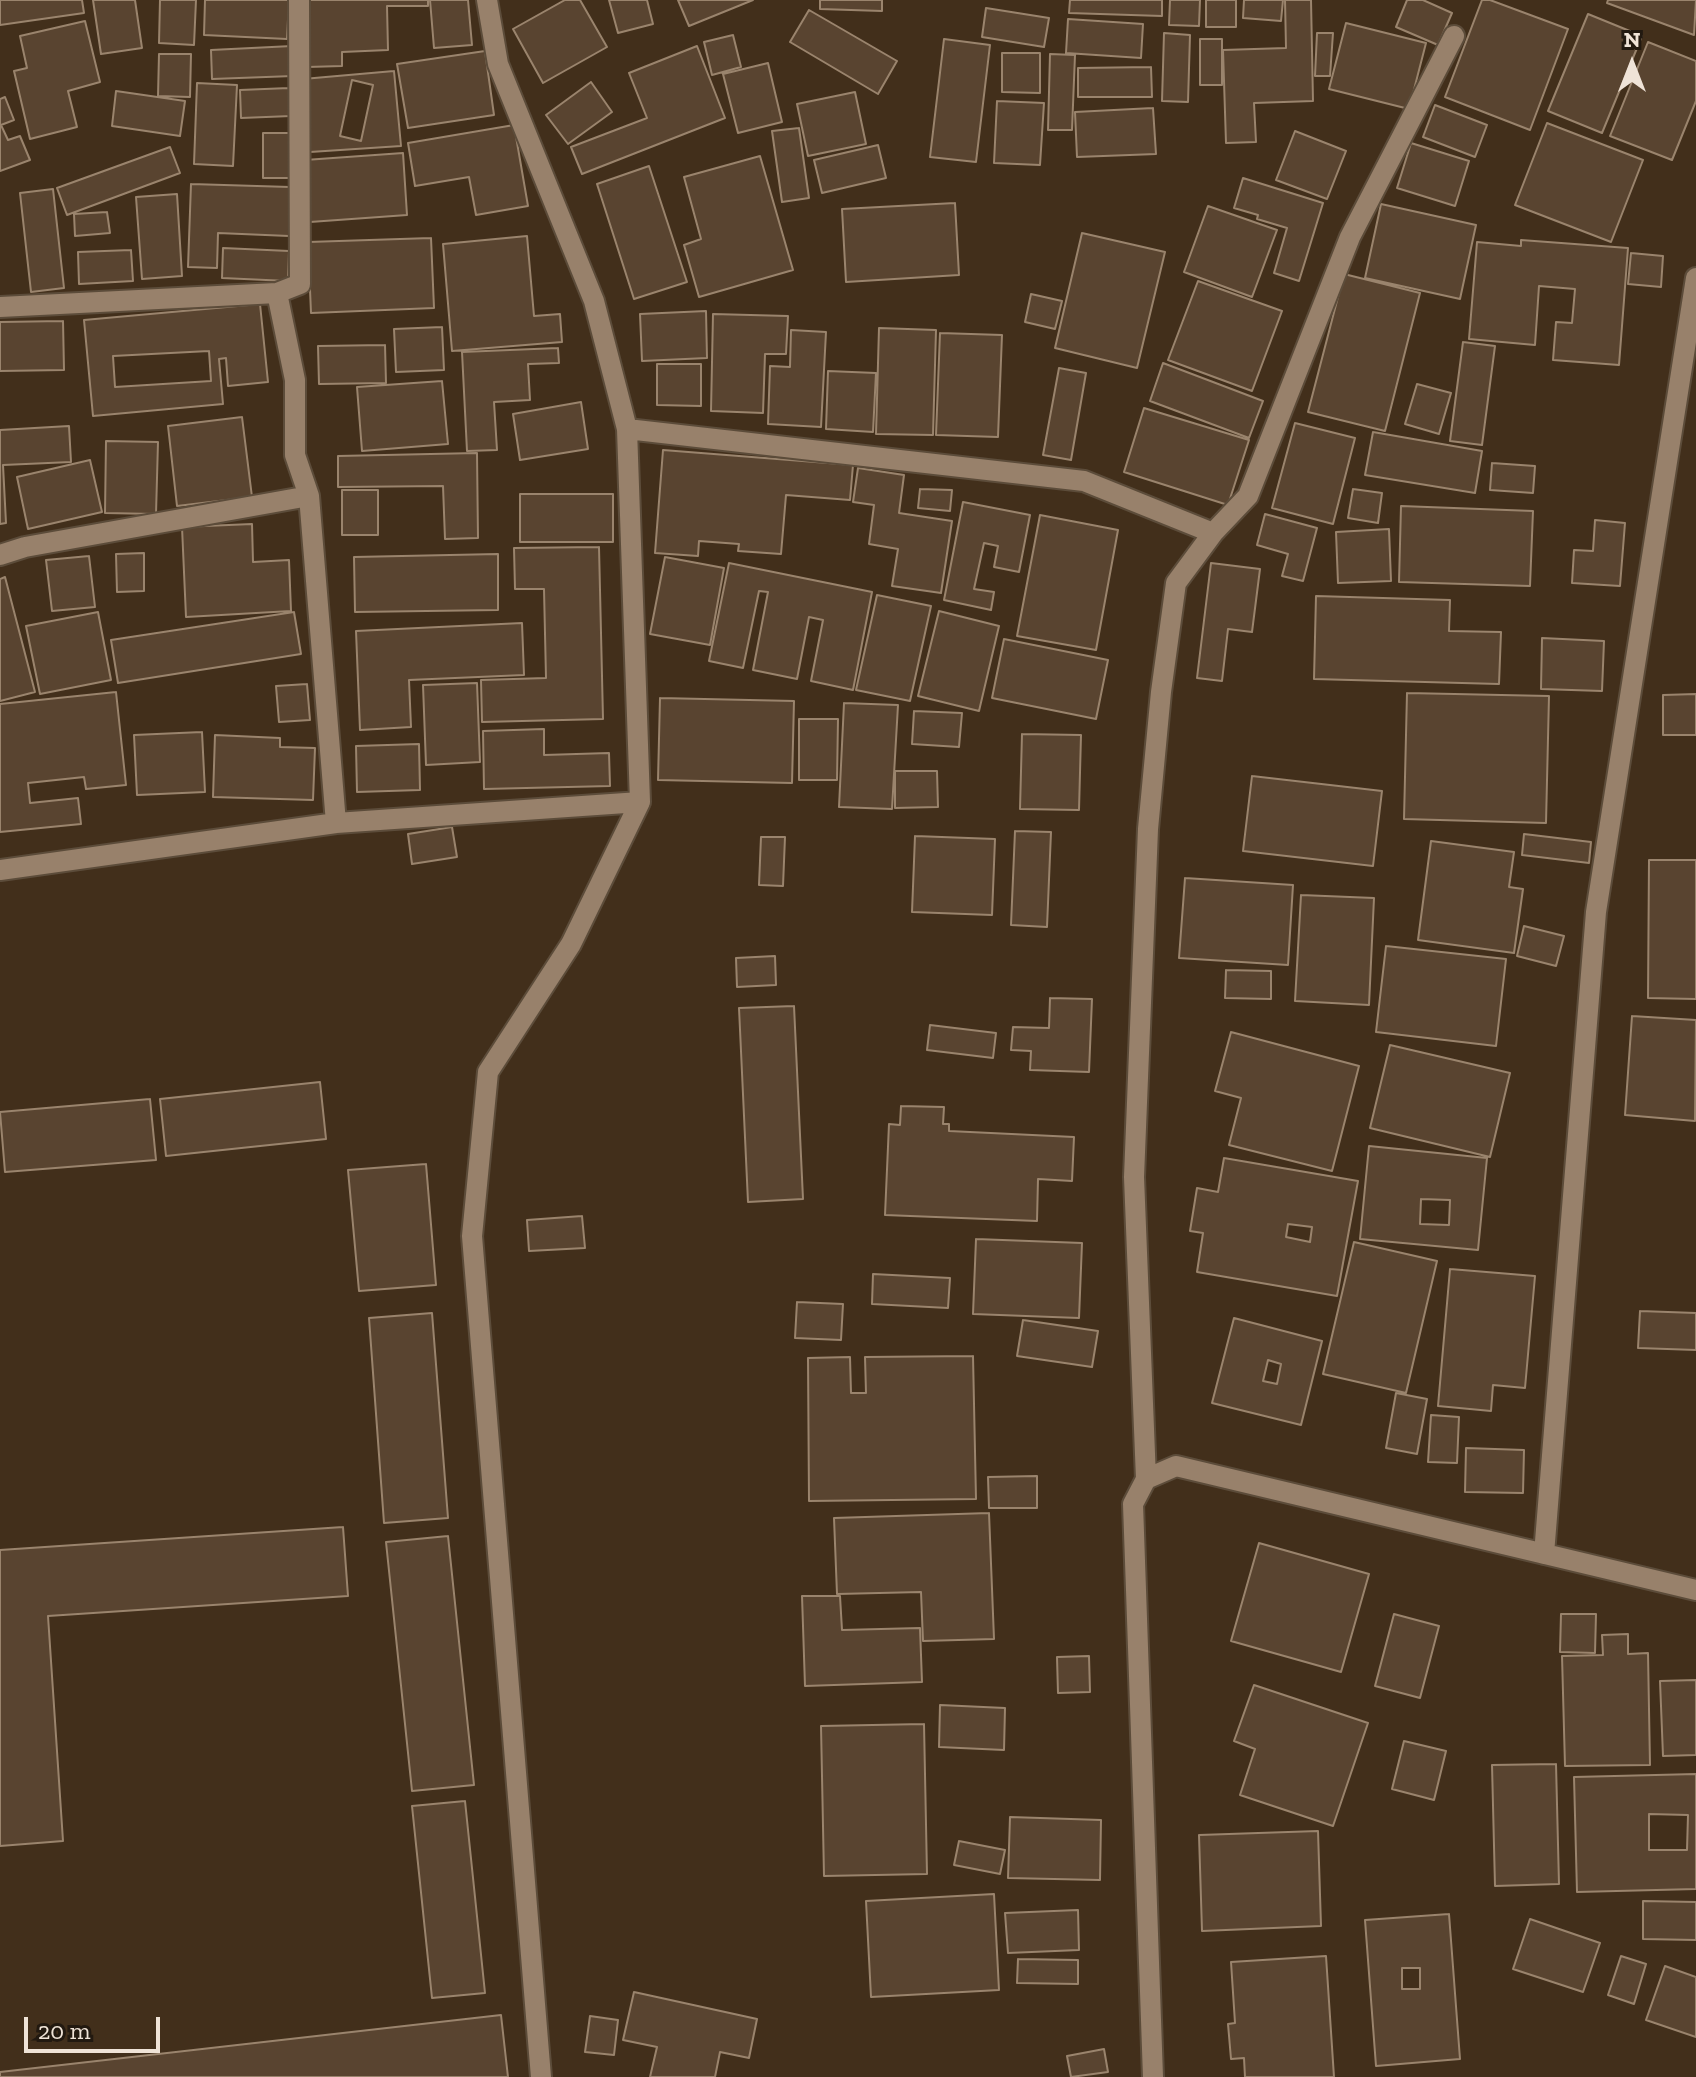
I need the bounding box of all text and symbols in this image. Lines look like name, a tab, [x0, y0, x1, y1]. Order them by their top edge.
north arrow	[1592, 24, 1672, 104]
text: N	[1624, 26, 1640, 53]
scale bar	[28, 2001, 164, 2051]
text: 20 m	[38, 2016, 90, 2045]

